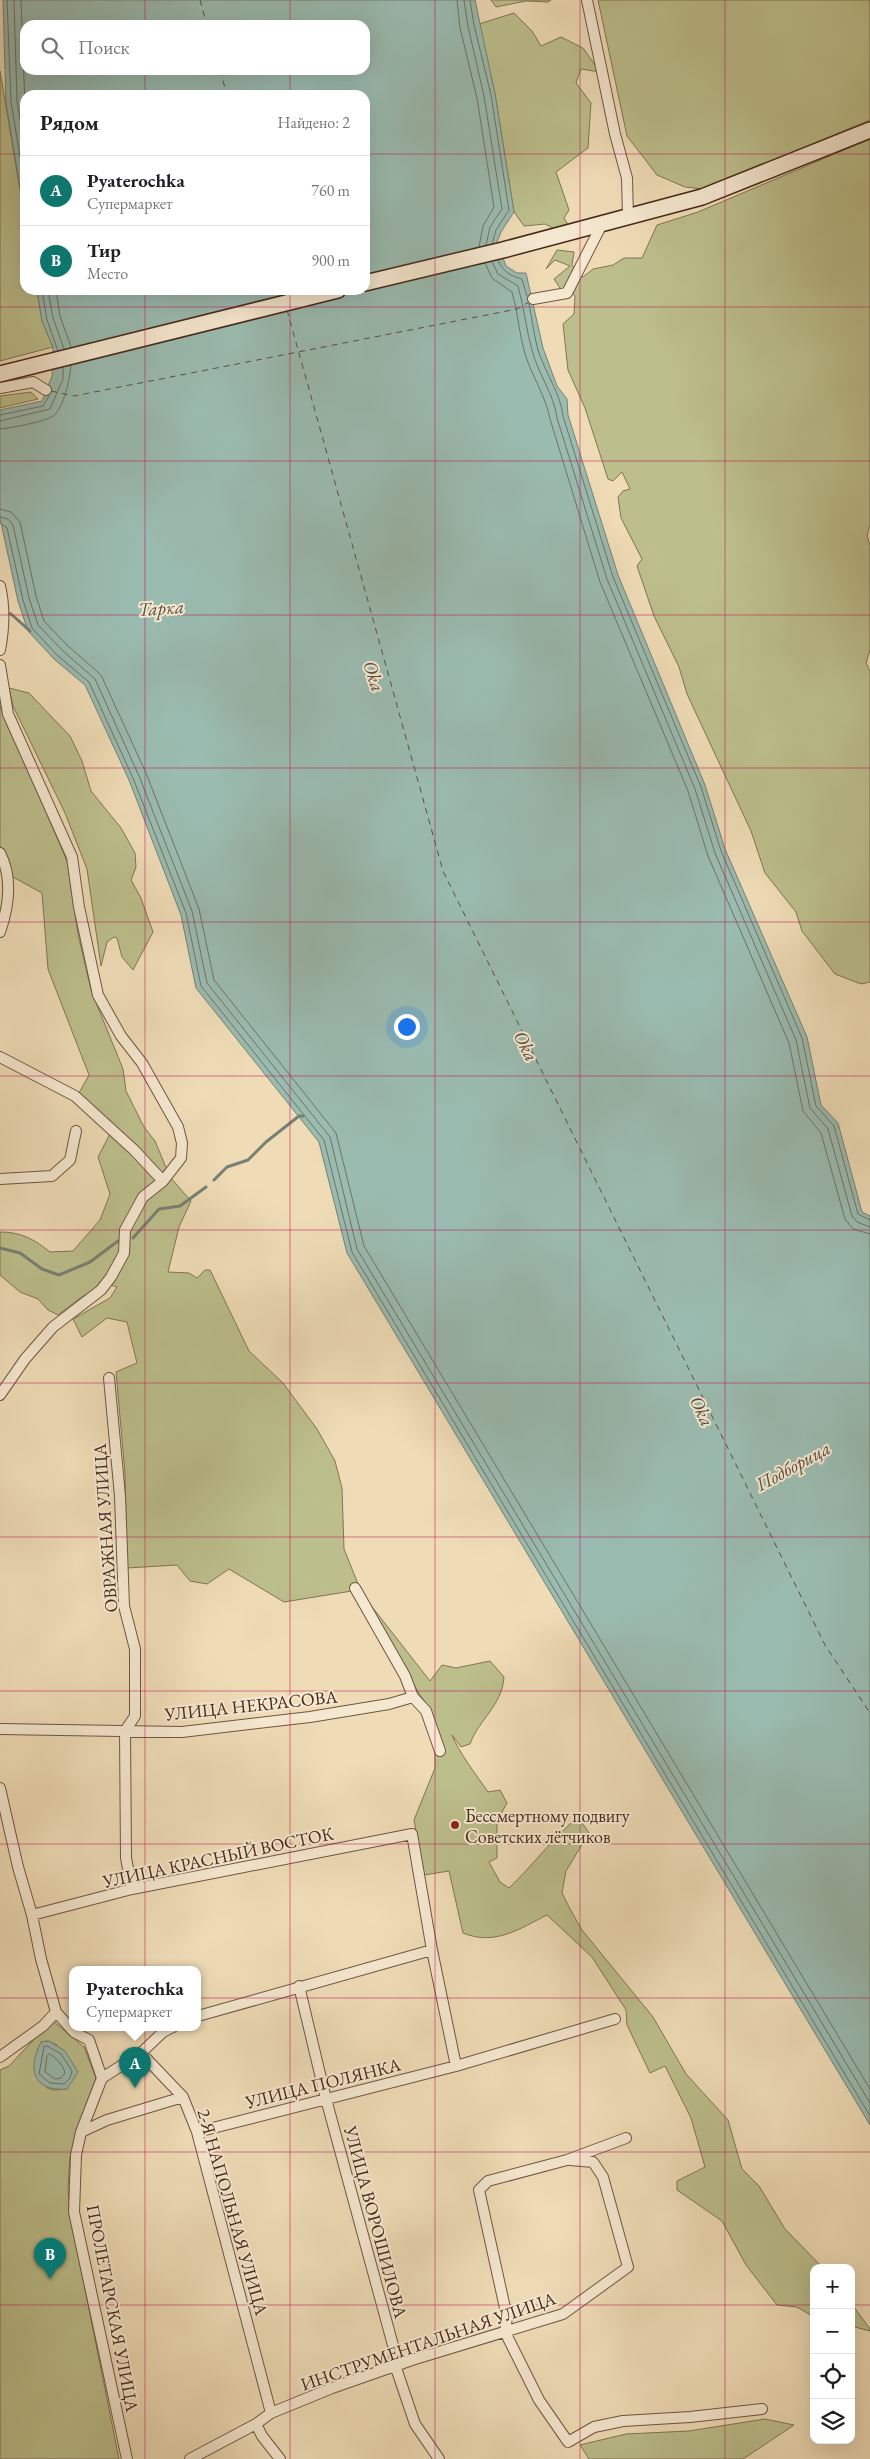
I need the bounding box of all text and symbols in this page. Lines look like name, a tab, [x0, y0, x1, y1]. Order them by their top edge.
search box	[20, 20, 370, 75]
icon: search	[38, 34, 66, 62]
text: Поиск	[78, 35, 130, 60]
text: Рядом	[40, 109, 99, 136]
text: Найдено: 2	[278, 112, 350, 133]
text: Pyaterochka	[87, 168, 185, 193]
text: A	[50, 180, 62, 201]
text: 760 m	[311, 180, 350, 201]
text: Супермаркет	[87, 193, 173, 214]
text: Тир	[87, 238, 121, 263]
text: B	[51, 250, 61, 271]
text: 900 m	[311, 250, 350, 271]
text: Место	[87, 263, 128, 284]
water label: Тарка	[137, 594, 185, 622]
water label: Oka	[357, 657, 391, 695]
your location	[394, 1014, 420, 1040]
water label: Oka	[508, 1026, 544, 1066]
water label: Oka	[684, 1392, 720, 1430]
water label: Подборица	[750, 1435, 835, 1497]
street label: ОВРАЖНАЯ УЛИЦА	[88, 1442, 122, 1613]
street label: УЛИЦА НЕКРАСОВА	[162, 1684, 339, 1726]
place label: Бессмертному подвигу Советских лётчиков	[465, 1804, 630, 1848]
marker: Бессмертному подвигу Советских лётчиков	[449, 1819, 461, 1831]
street label: УЛИЦА КРАСНЫЙ ВОСТОК	[100, 1821, 336, 1893]
popup	[69, 1966, 201, 2031]
text: Pyaterochka	[86, 1976, 184, 2001]
text: Супермаркет	[86, 2001, 172, 2022]
pin: A	[119, 2047, 151, 2088]
street label: УЛИЦА ПОЛЯНКА	[242, 2052, 404, 2114]
street label: 2-Я НАПОЛЬНАЯ УЛИЦА	[192, 2106, 274, 2318]
street label: УЛИЦА ВОРОШИЛОВА	[339, 2122, 413, 2321]
street label: ПРОЛЕТАРСКАЯ УЛИЦА	[82, 2202, 144, 2414]
pin: B	[34, 2238, 66, 2279]
map controls	[810, 2264, 855, 2444]
button: +	[810, 2264, 855, 2309]
street label: ИНСТРУМЕНТАЛЬНАЯ УЛИЦА	[297, 2286, 559, 2396]
button: −	[810, 2309, 855, 2354]
button: locate	[810, 2354, 855, 2399]
button: layers	[810, 2399, 855, 2444]

